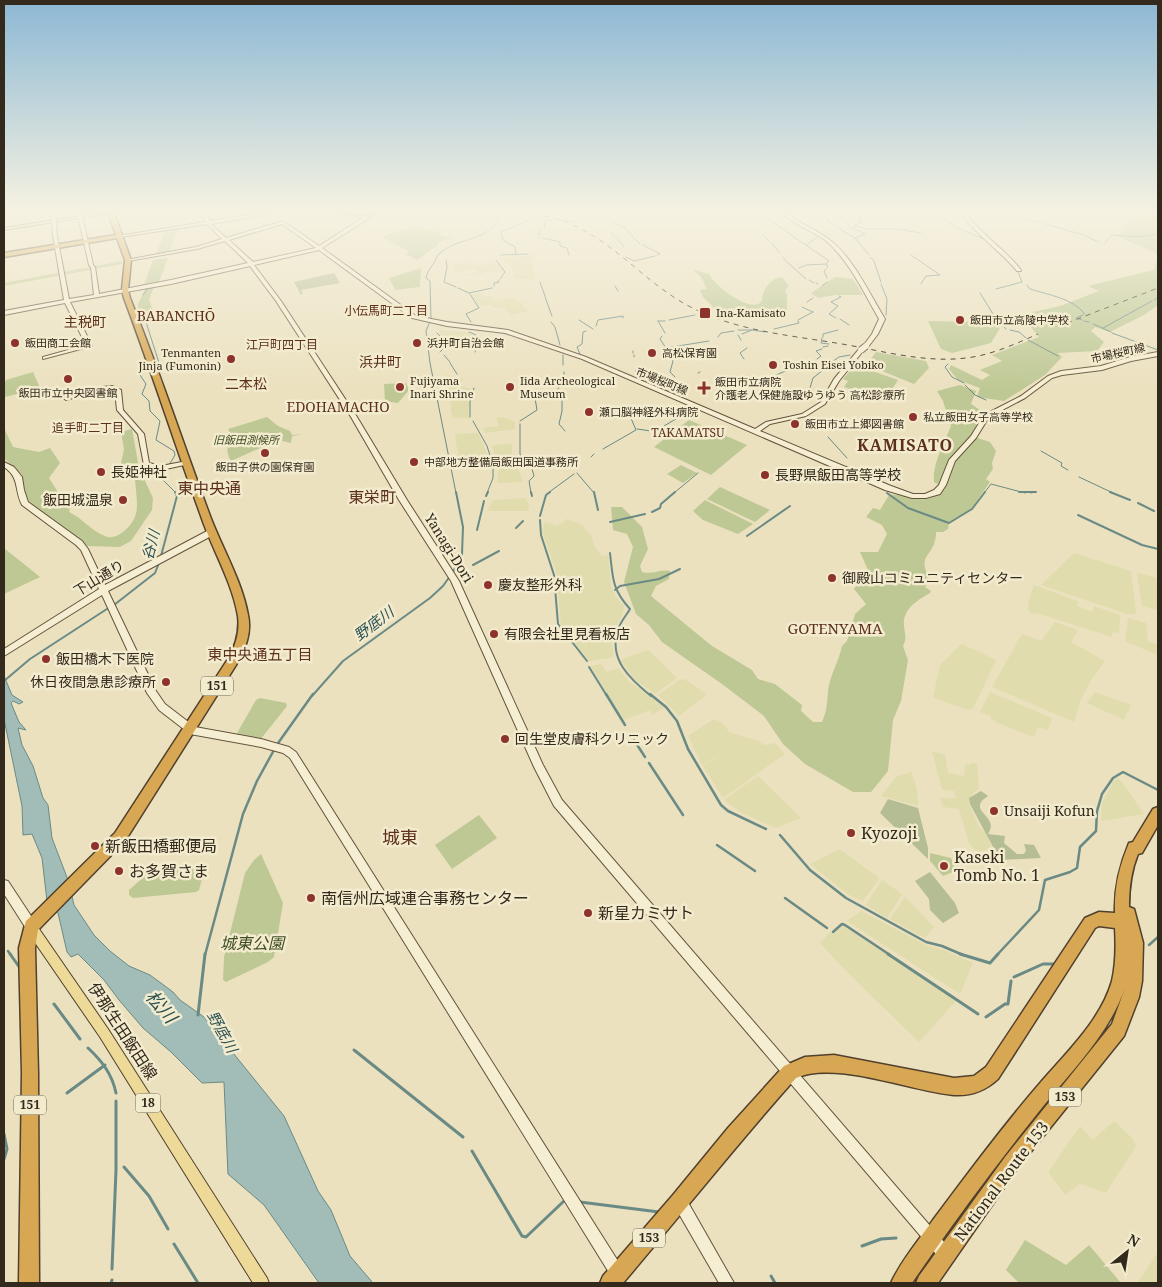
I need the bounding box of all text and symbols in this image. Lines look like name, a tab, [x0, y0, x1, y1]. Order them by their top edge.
district label: 小伝馬町二丁目	[344, 302, 428, 319]
place label: Ina-Kamisato	[716, 305, 786, 320]
district label: BABANCHŌ	[137, 306, 215, 325]
marker: Ina-Kamisato	[698, 306, 712, 320]
district label: 主税町	[64, 312, 106, 331]
place label: 飯田市立高陵中学校	[970, 312, 1069, 327]
marker: 飯田市立高陵中学校	[954, 314, 966, 326]
place label: 飯田商工会館	[25, 335, 91, 350]
place label: 浜井町自治会館	[427, 335, 504, 350]
district label: 江戸町四丁目	[246, 336, 318, 353]
marker: 飯田商工会館	[9, 337, 21, 349]
marker: 浜井町自治会館	[411, 337, 423, 349]
street label: 市場桜町線	[1089, 339, 1146, 366]
place label: Tenmanten Jinja (Fumonin)	[138, 345, 221, 373]
place label: 高松保育園	[662, 345, 717, 360]
marker: 高松保育園	[646, 347, 658, 359]
district label: 浜井町	[359, 352, 401, 371]
marker: Tenmanten Jinja (Fumonin)	[225, 353, 237, 365]
place label: Toshin Eisei Yobiko	[783, 357, 884, 372]
marker: Toshin Eisei Yobiko	[767, 359, 779, 371]
street label: 市場桜町線	[634, 363, 690, 398]
marker: 飯田市立中央図書館	[62, 373, 74, 385]
place label: Fujiyama Inari Shrine	[410, 373, 474, 401]
place label: Iida Archeological Museum	[520, 373, 616, 401]
district label: 二本松	[225, 374, 267, 393]
place label: 飯田市立病院 介護老人保健施設ゆうゆう 高松診療所	[715, 374, 906, 402]
marker: Fujiyama Inari Shrine	[394, 381, 406, 393]
marker: Iida Archeological Museum	[504, 381, 516, 393]
marker: 飯田市立病院 介護老人保健施設ゆうゆう 高松診療所	[697, 381, 711, 395]
place label: 飯田市立中央図書館	[19, 385, 118, 400]
district label: EDOHAMACHO	[286, 397, 390, 416]
place label: 瀬口脳神経外科病院	[599, 404, 698, 419]
marker: 瀬口脳神経外科病院	[583, 406, 595, 418]
place label: 私立飯田女子高等学校	[923, 409, 1033, 424]
marker: 私立飯田女子高等学校	[907, 411, 919, 423]
place label: 飯田市立上郷図書館	[805, 416, 904, 431]
marker: 飯田市立上郷図書館	[789, 418, 801, 430]
district label: 追手町二丁目	[52, 419, 124, 436]
district label: TAKAMATSU	[651, 424, 725, 441]
park label: 旧飯田測候所	[213, 432, 281, 447]
district label: KAMISATO	[857, 434, 953, 456]
marker: 飯田子供の園保育園	[259, 447, 271, 459]
place label: 中部地方整備局飯田国道事務所	[424, 454, 579, 469]
marker: 中部地方整備局飯田国道事務所	[408, 456, 420, 468]
place label: 飯田子供の園保育園	[216, 459, 315, 474]
place label: 長姫神社	[111, 462, 167, 481]
place label: 長野県飯田高等学校	[775, 465, 901, 484]
marker: 長姫神社	[95, 466, 107, 478]
marker: 長野県飯田高等学校	[759, 469, 771, 481]
district label: 東中央通	[177, 477, 241, 499]
district label: 東栄町	[348, 486, 396, 508]
place label: 飯田城温泉	[43, 490, 113, 509]
marker: 飯田城温泉	[117, 494, 129, 506]
street label: Yanagi-Dori	[420, 509, 479, 586]
water label: 谷川	[136, 526, 164, 562]
street label: 下山通り	[70, 555, 128, 600]
place label: 御殿山コミュニティセンター	[842, 568, 1023, 587]
marker: 御殿山コミュニティセンター	[826, 572, 838, 584]
place label: 慶友整形外科	[498, 575, 582, 594]
marker: 慶友整形外科	[482, 579, 494, 591]
water label: 野底川	[349, 600, 399, 645]
district label: GOTENYAMA	[787, 618, 883, 638]
place label: 有限会社里見看板店	[504, 624, 630, 643]
marker: 有限会社里見看板店	[488, 628, 500, 640]
district label: 東中央通五丁目	[207, 644, 313, 664]
place label: 飯田橋木下医院	[56, 649, 154, 668]
marker: 飯田橋木下医院	[40, 653, 52, 665]
place label: 休日夜間急患診療所	[30, 672, 156, 691]
marker: 休日夜間急患診療所	[160, 676, 172, 688]
road number: 151	[201, 676, 233, 696]
place label: 回生堂皮膚科クリニック	[515, 729, 669, 748]
marker: 回生堂皮膚科クリニック	[499, 733, 511, 745]
place label: Unsaiji Kofun	[1004, 801, 1095, 820]
marker: Unsaiji Kofun	[988, 805, 1000, 817]
place label: Kyozoji	[861, 822, 917, 844]
district label: 城東	[382, 825, 418, 849]
marker: Kyozoji	[845, 827, 857, 839]
place label: 新飯田橋郵便局	[105, 835, 217, 857]
marker: 新飯田橋郵便局	[89, 840, 101, 852]
place label: Kaseki Tomb No. 1	[954, 846, 1040, 886]
place label: お多賀さま	[129, 860, 209, 882]
marker: Kaseki Tomb No. 1	[938, 860, 950, 872]
marker: お多賀さま	[113, 865, 125, 877]
place label: 南信州広域連合事務センター	[321, 887, 529, 909]
marker: 南信州広域連合事務センター	[305, 892, 317, 904]
place label: 新星カミサト	[598, 902, 694, 924]
marker: 新星カミサト	[582, 907, 594, 919]
park label: 城東公園	[220, 932, 286, 954]
street label: 伊那生田飯田線	[83, 978, 163, 1084]
water label: 松川	[141, 985, 184, 1029]
water label: 野底川	[203, 1007, 243, 1058]
road number: 153	[1049, 1088, 1081, 1106]
road number: 18	[136, 1094, 160, 1112]
road number: 151	[14, 1096, 46, 1114]
street label: National Route 153	[949, 1117, 1053, 1245]
north arrow	[1102, 1227, 1152, 1277]
road number: 153	[633, 1228, 665, 1248]
text: N	[1124, 1229, 1143, 1251]

